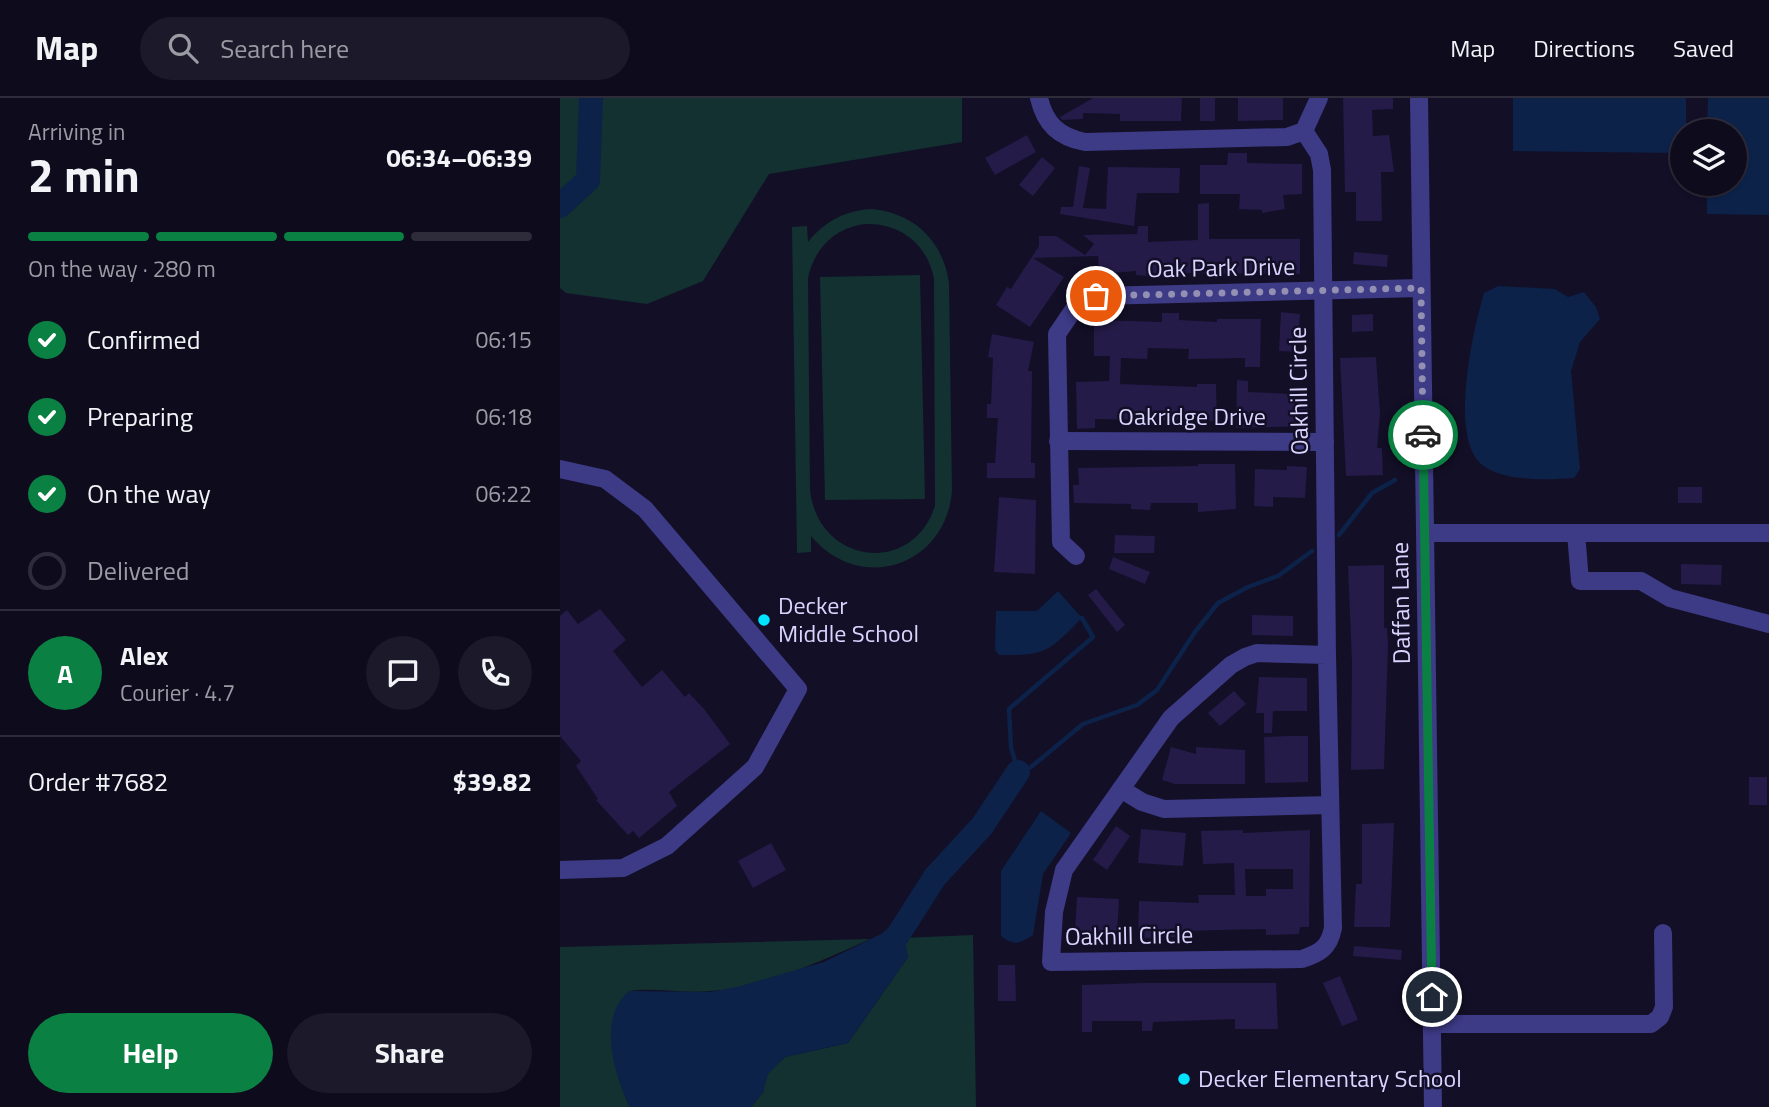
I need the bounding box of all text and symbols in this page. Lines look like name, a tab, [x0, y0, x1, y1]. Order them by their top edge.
search box	[140, 17, 630, 80]
text: Map	[35, 23, 98, 73]
icon: search	[164, 29, 202, 67]
text: Search here	[220, 29, 349, 68]
text: Map	[1450, 30, 1495, 66]
text: Directions	[1533, 30, 1635, 66]
text: Saved	[1673, 30, 1734, 66]
text: Arriving in	[28, 114, 125, 149]
map controls	[1670, 119, 1747, 196]
button: layers	[1670, 119, 1747, 196]
text: 06:34–06:39	[386, 138, 532, 177]
text: 2 min	[28, 140, 140, 210]
street label: Oak Park Drive	[1147, 248, 1295, 286]
text: On the way · 280 m	[28, 251, 216, 286]
pin	[1066, 266, 1126, 326]
icon: bag	[1077, 277, 1115, 315]
text: Confirmed	[87, 320, 201, 359]
icon: check	[28, 321, 66, 359]
text: 06:15	[475, 322, 532, 357]
street label: Oakhill Circle	[1279, 327, 1317, 456]
text: Preparing	[87, 397, 193, 436]
icon: check	[28, 398, 66, 436]
street label: Oakridge Drive	[1118, 398, 1266, 434]
text: 06:18	[475, 399, 532, 434]
courier	[1388, 400, 1458, 470]
icon: car	[1404, 416, 1442, 454]
text: On the way	[87, 474, 211, 513]
icon: check	[28, 475, 66, 513]
text: 06:22	[475, 476, 532, 511]
street label: Daffan Lane	[1381, 542, 1419, 664]
text: Delivered	[87, 551, 190, 590]
place label: Decker Middle School	[778, 587, 919, 651]
marker: Decker Middle School	[756, 612, 772, 628]
text: Alex	[120, 636, 168, 675]
button: chat	[366, 636, 440, 710]
button: phone	[458, 636, 532, 710]
text: A	[57, 654, 73, 693]
text: Courier · 4.7	[120, 675, 235, 710]
text: Order #7682	[28, 762, 168, 801]
text: $39.82	[453, 762, 532, 801]
street label: Oakhill Circle	[1064, 916, 1193, 954]
pin	[1402, 967, 1462, 1027]
icon: home	[1413, 978, 1451, 1016]
button: Help	[28, 1013, 273, 1093]
button: Share	[287, 1013, 532, 1093]
place label: Decker Elementary School	[1198, 1060, 1462, 1096]
marker: Decker Elementary School	[1176, 1071, 1192, 1087]

